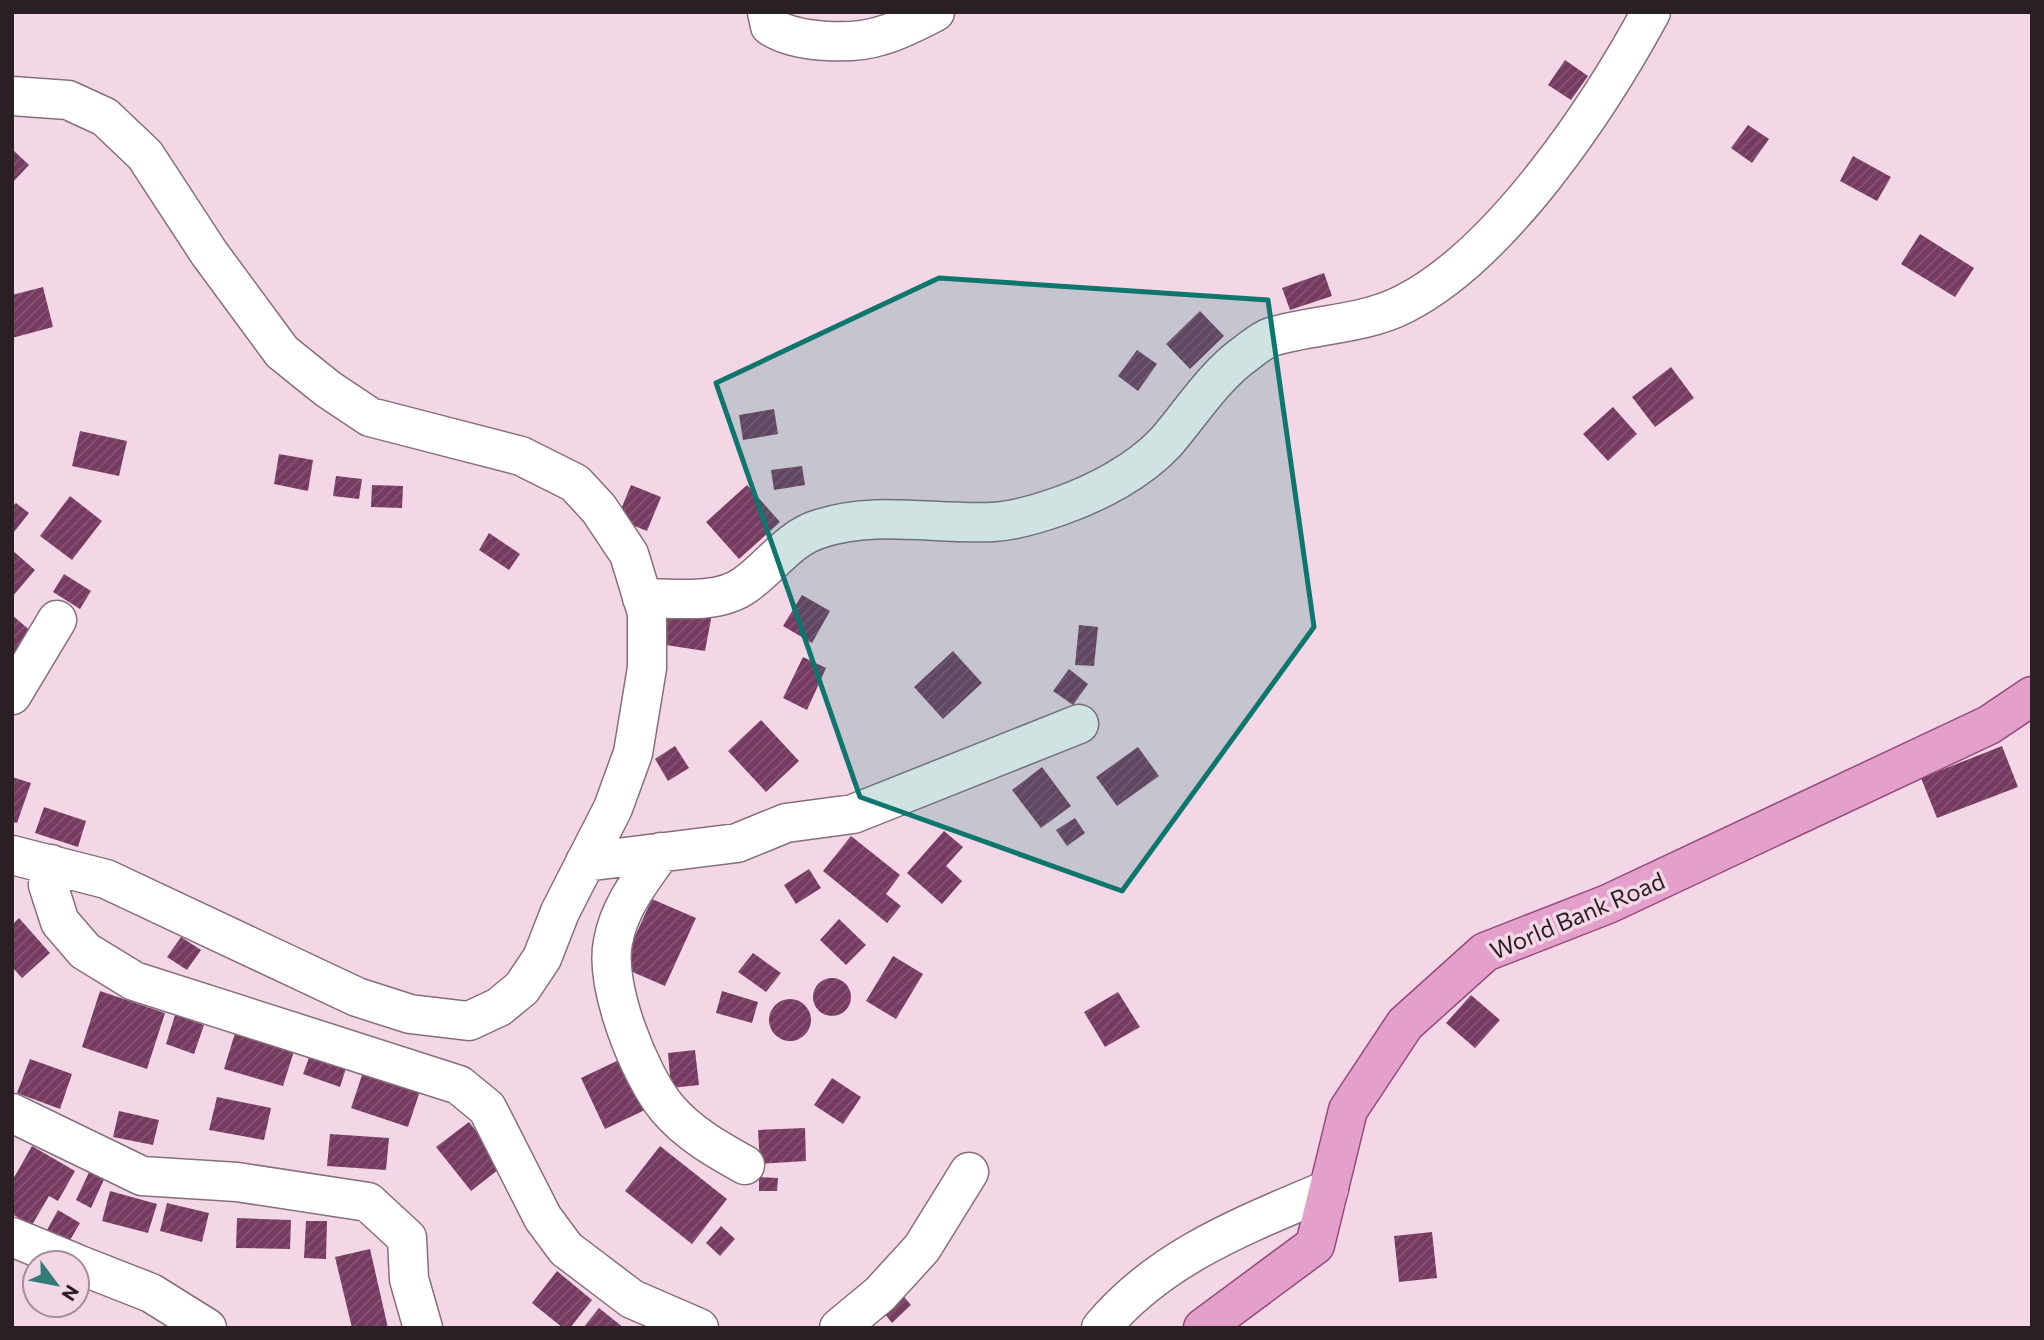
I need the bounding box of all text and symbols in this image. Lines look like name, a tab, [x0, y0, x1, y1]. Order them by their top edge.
street label: World Bank Road	[1485, 865, 1669, 965]
north arrow	[21, 1249, 91, 1319]
text: N	[57, 1281, 84, 1305]

